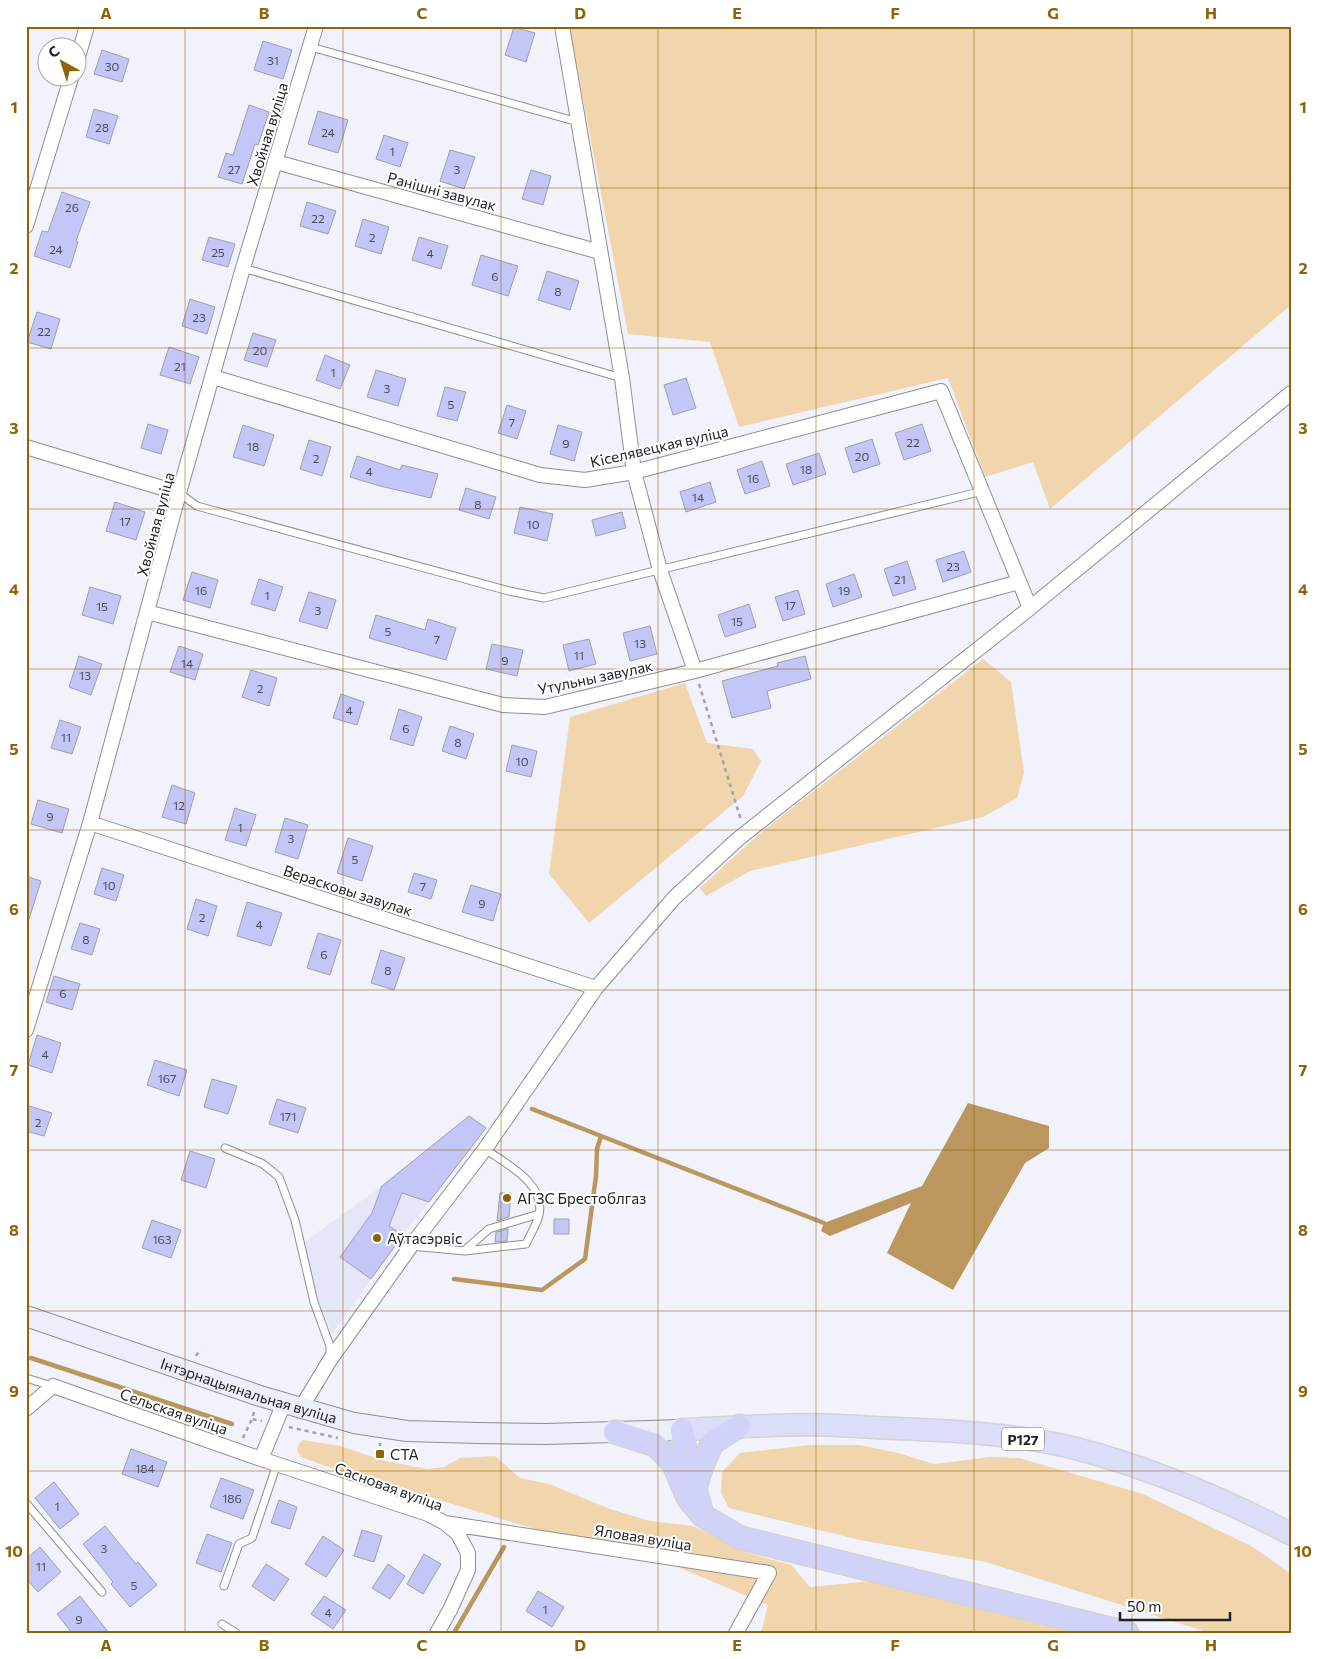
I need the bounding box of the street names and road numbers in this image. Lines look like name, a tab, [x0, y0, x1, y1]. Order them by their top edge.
street label: Хвойная вуліца	[243, 80, 291, 188]
street label: Ранішні завулак	[386, 168, 498, 214]
street label: Кіселявецкая вуліца	[588, 421, 730, 471]
street label: Хвойная вуліца	[132, 470, 178, 578]
street label: Утульны завулак	[536, 656, 654, 698]
street label: Верасковы завулак	[281, 861, 415, 919]
street label: Інтэрнацыянальная вуліца	[158, 1354, 339, 1427]
street label: Сельская вуліца	[118, 1384, 230, 1438]
road number: Р127	[1002, 1428, 1044, 1450]
street label: Сасновая вуліца	[333, 1458, 445, 1514]
street label: Яловая вуліца	[593, 1520, 693, 1554]

